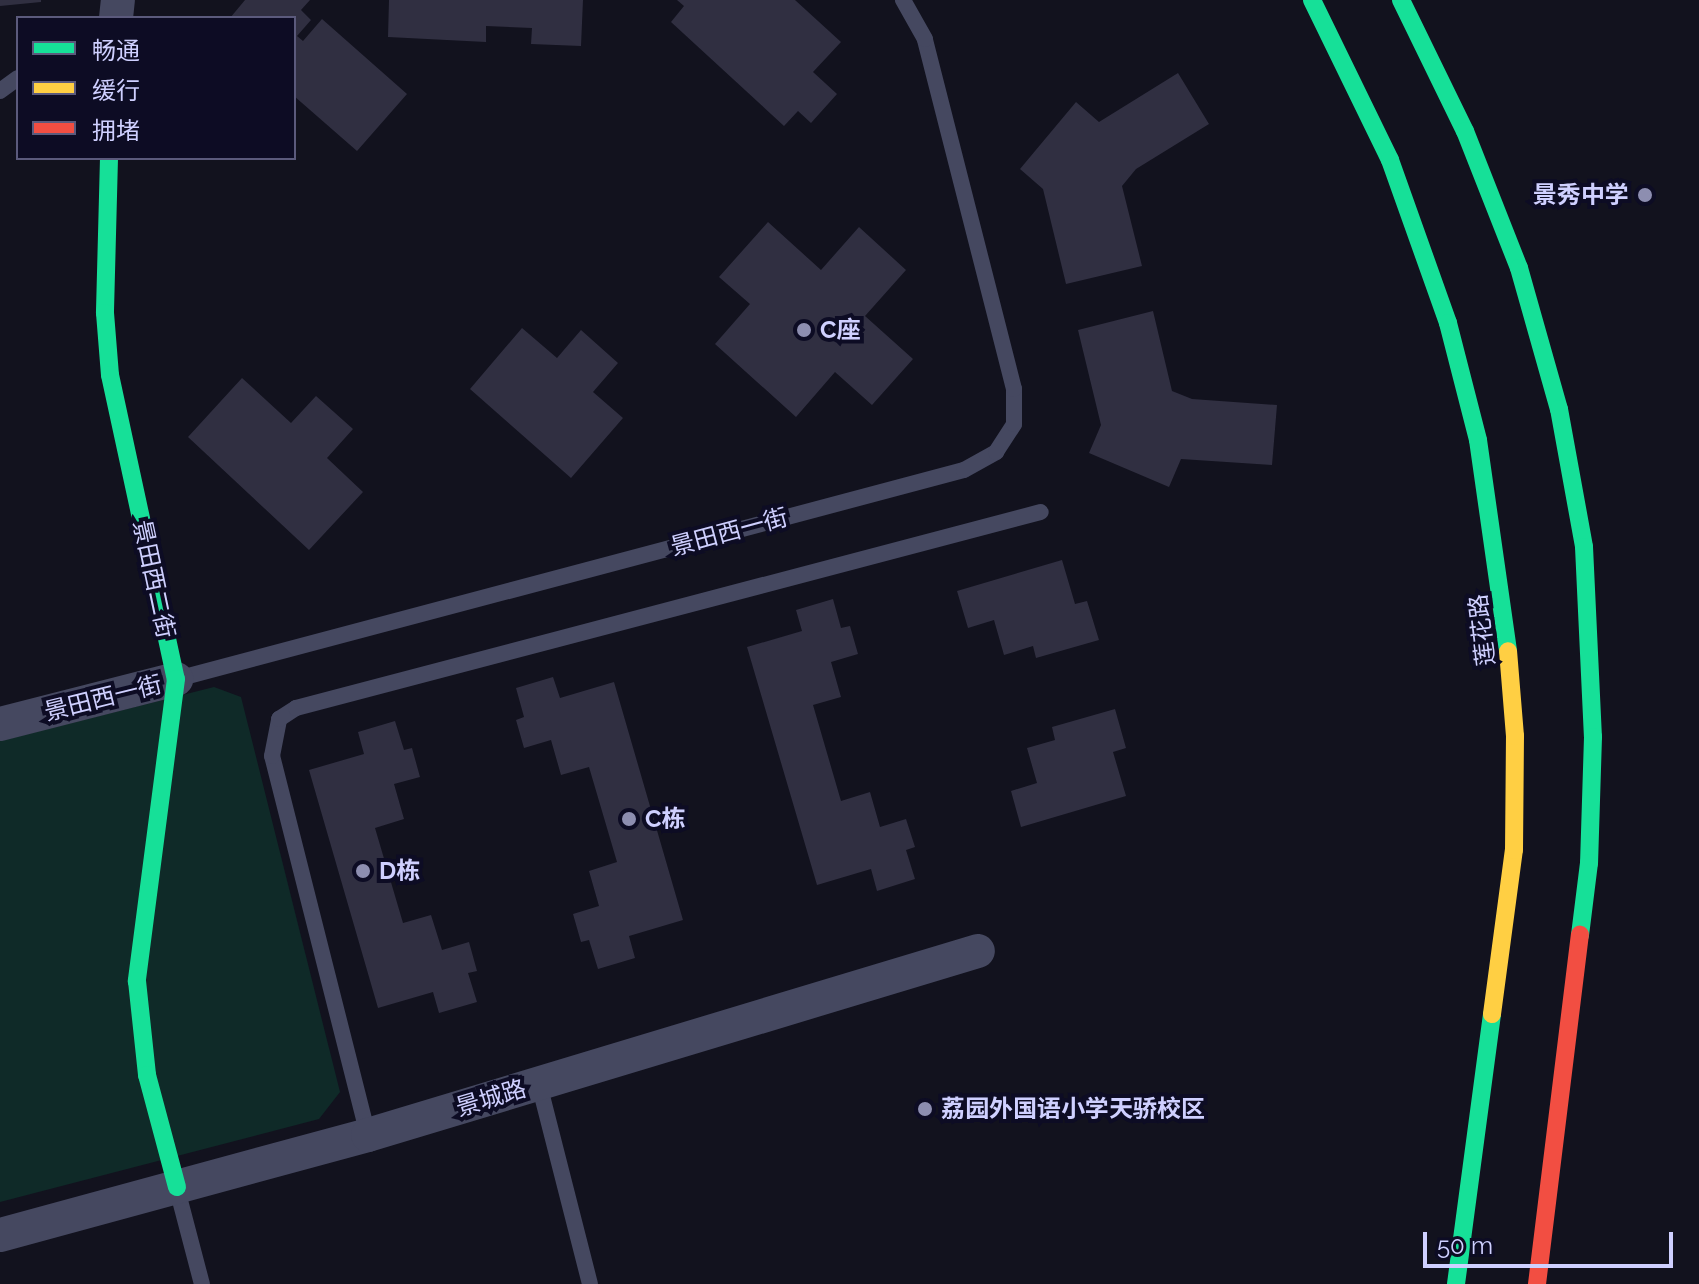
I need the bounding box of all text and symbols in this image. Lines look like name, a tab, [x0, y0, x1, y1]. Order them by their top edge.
legend	[16, 16, 296, 160]
text: 畅通	[92, 36, 140, 65]
text: 缓行	[92, 76, 140, 105]
text: 拥堵	[92, 116, 140, 145]
place label: 景秀中学	[1533, 181, 1629, 209]
marker: 景秀中学	[1636, 186, 1654, 204]
place label: C座	[820, 316, 860, 344]
marker: C座	[795, 321, 813, 339]
street label: 景田西一街	[667, 503, 791, 561]
street label: 景田西二街	[127, 517, 181, 641]
street label: 莲花路	[1463, 593, 1501, 667]
street label: 景田西一街	[41, 670, 165, 726]
place label: C栋	[645, 805, 685, 833]
marker: C栋	[620, 810, 638, 828]
place label: D栋	[379, 857, 420, 885]
marker: D栋	[354, 862, 372, 880]
street label: 景城路	[452, 1074, 530, 1122]
place label: 荔园外国语小学天骄校区	[941, 1095, 1205, 1123]
marker: 荔园外国语小学天骄校区	[916, 1100, 934, 1118]
scale bar	[1427, 1216, 1677, 1266]
text: 50 m	[1437, 1231, 1493, 1260]

